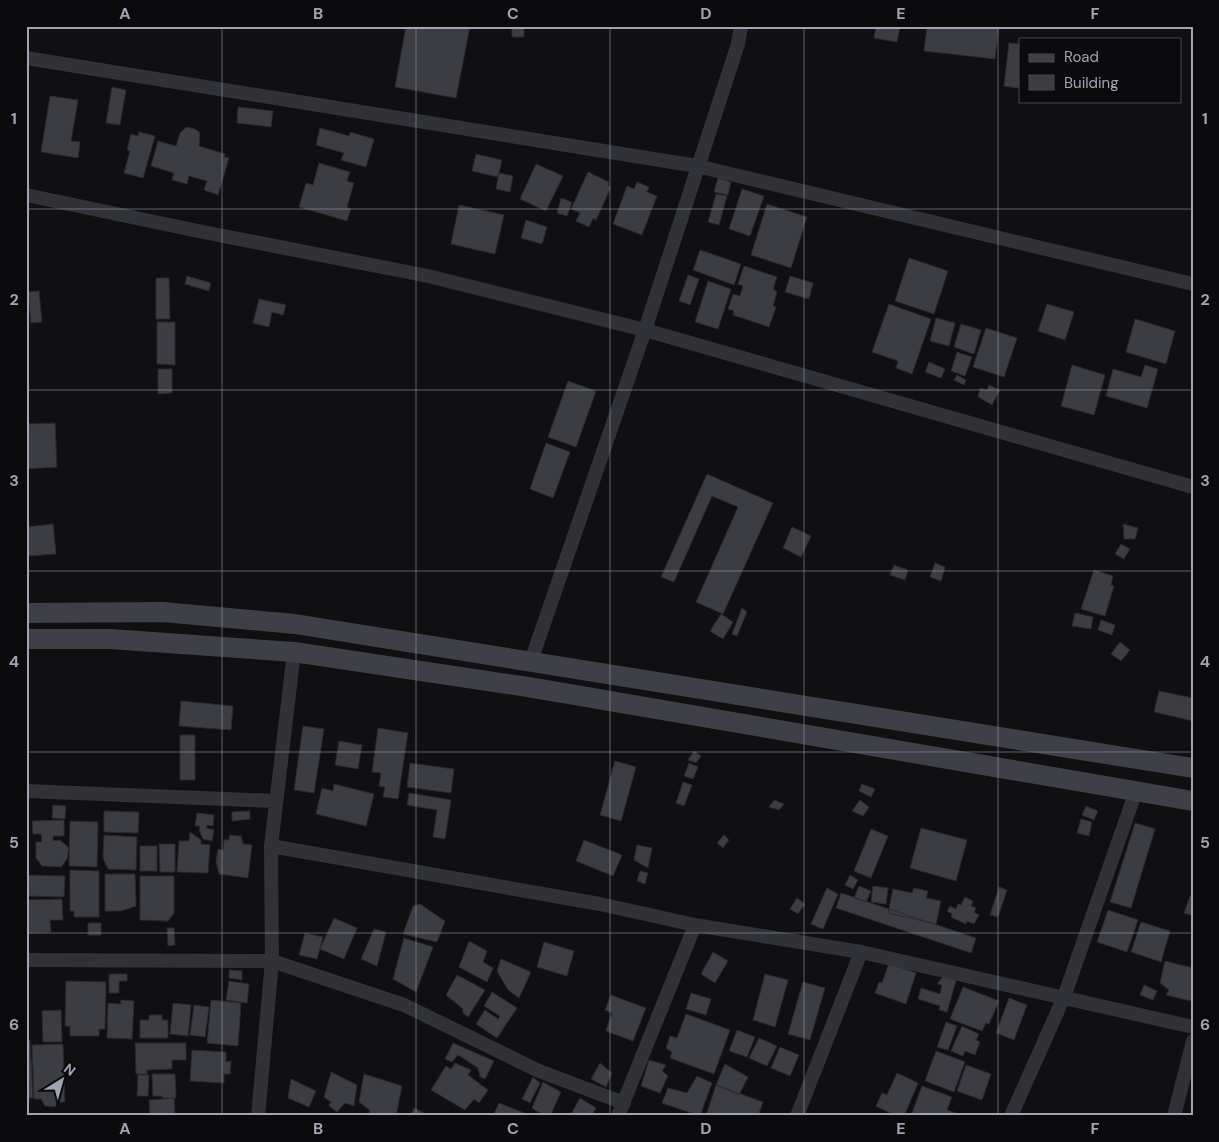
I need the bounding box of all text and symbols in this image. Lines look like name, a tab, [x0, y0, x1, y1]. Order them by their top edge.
text: A	[119, 3, 131, 24]
text: B	[313, 3, 323, 24]
text: C	[507, 3, 519, 24]
text: D	[700, 3, 712, 24]
text: E	[896, 3, 906, 24]
text: F	[1091, 3, 1100, 24]
legend	[1019, 38, 1182, 102]
text: Road	[1064, 47, 1099, 67]
text: Building	[1064, 73, 1119, 93]
text: 1	[11, 108, 17, 129]
text: 1	[1202, 108, 1208, 129]
text: 2	[9, 289, 19, 310]
text: 2	[1200, 289, 1210, 310]
text: 3	[9, 470, 19, 491]
text: 3	[1200, 470, 1210, 491]
text: 4	[9, 651, 19, 672]
text: 4	[1200, 651, 1210, 672]
text: 5	[9, 832, 19, 853]
text: 5	[1200, 832, 1210, 853]
text: 6	[9, 1014, 19, 1035]
text: 6	[1200, 1014, 1210, 1035]
north arrow	[38, 1054, 88, 1104]
text: N	[60, 1059, 79, 1080]
text: A	[119, 1118, 131, 1139]
text: B	[313, 1118, 323, 1139]
text: C	[507, 1118, 519, 1139]
text: D	[700, 1118, 712, 1139]
text: E	[896, 1118, 906, 1139]
text: F	[1091, 1118, 1100, 1139]

